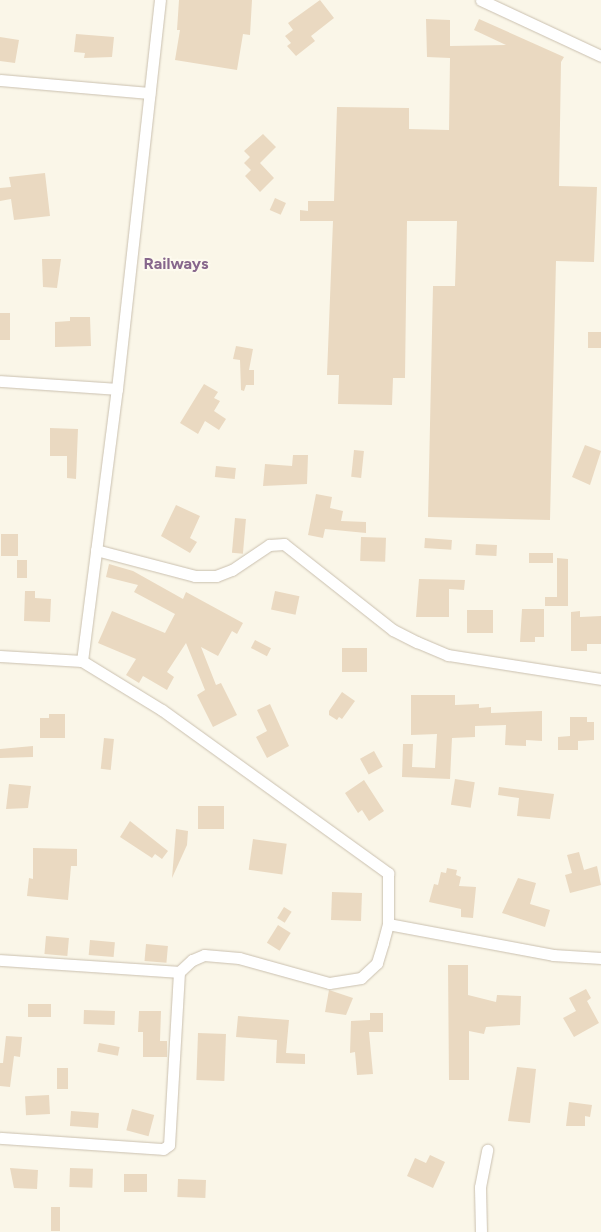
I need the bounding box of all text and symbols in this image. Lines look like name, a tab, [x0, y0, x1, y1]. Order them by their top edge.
district label: Railways	[143, 254, 209, 274]

